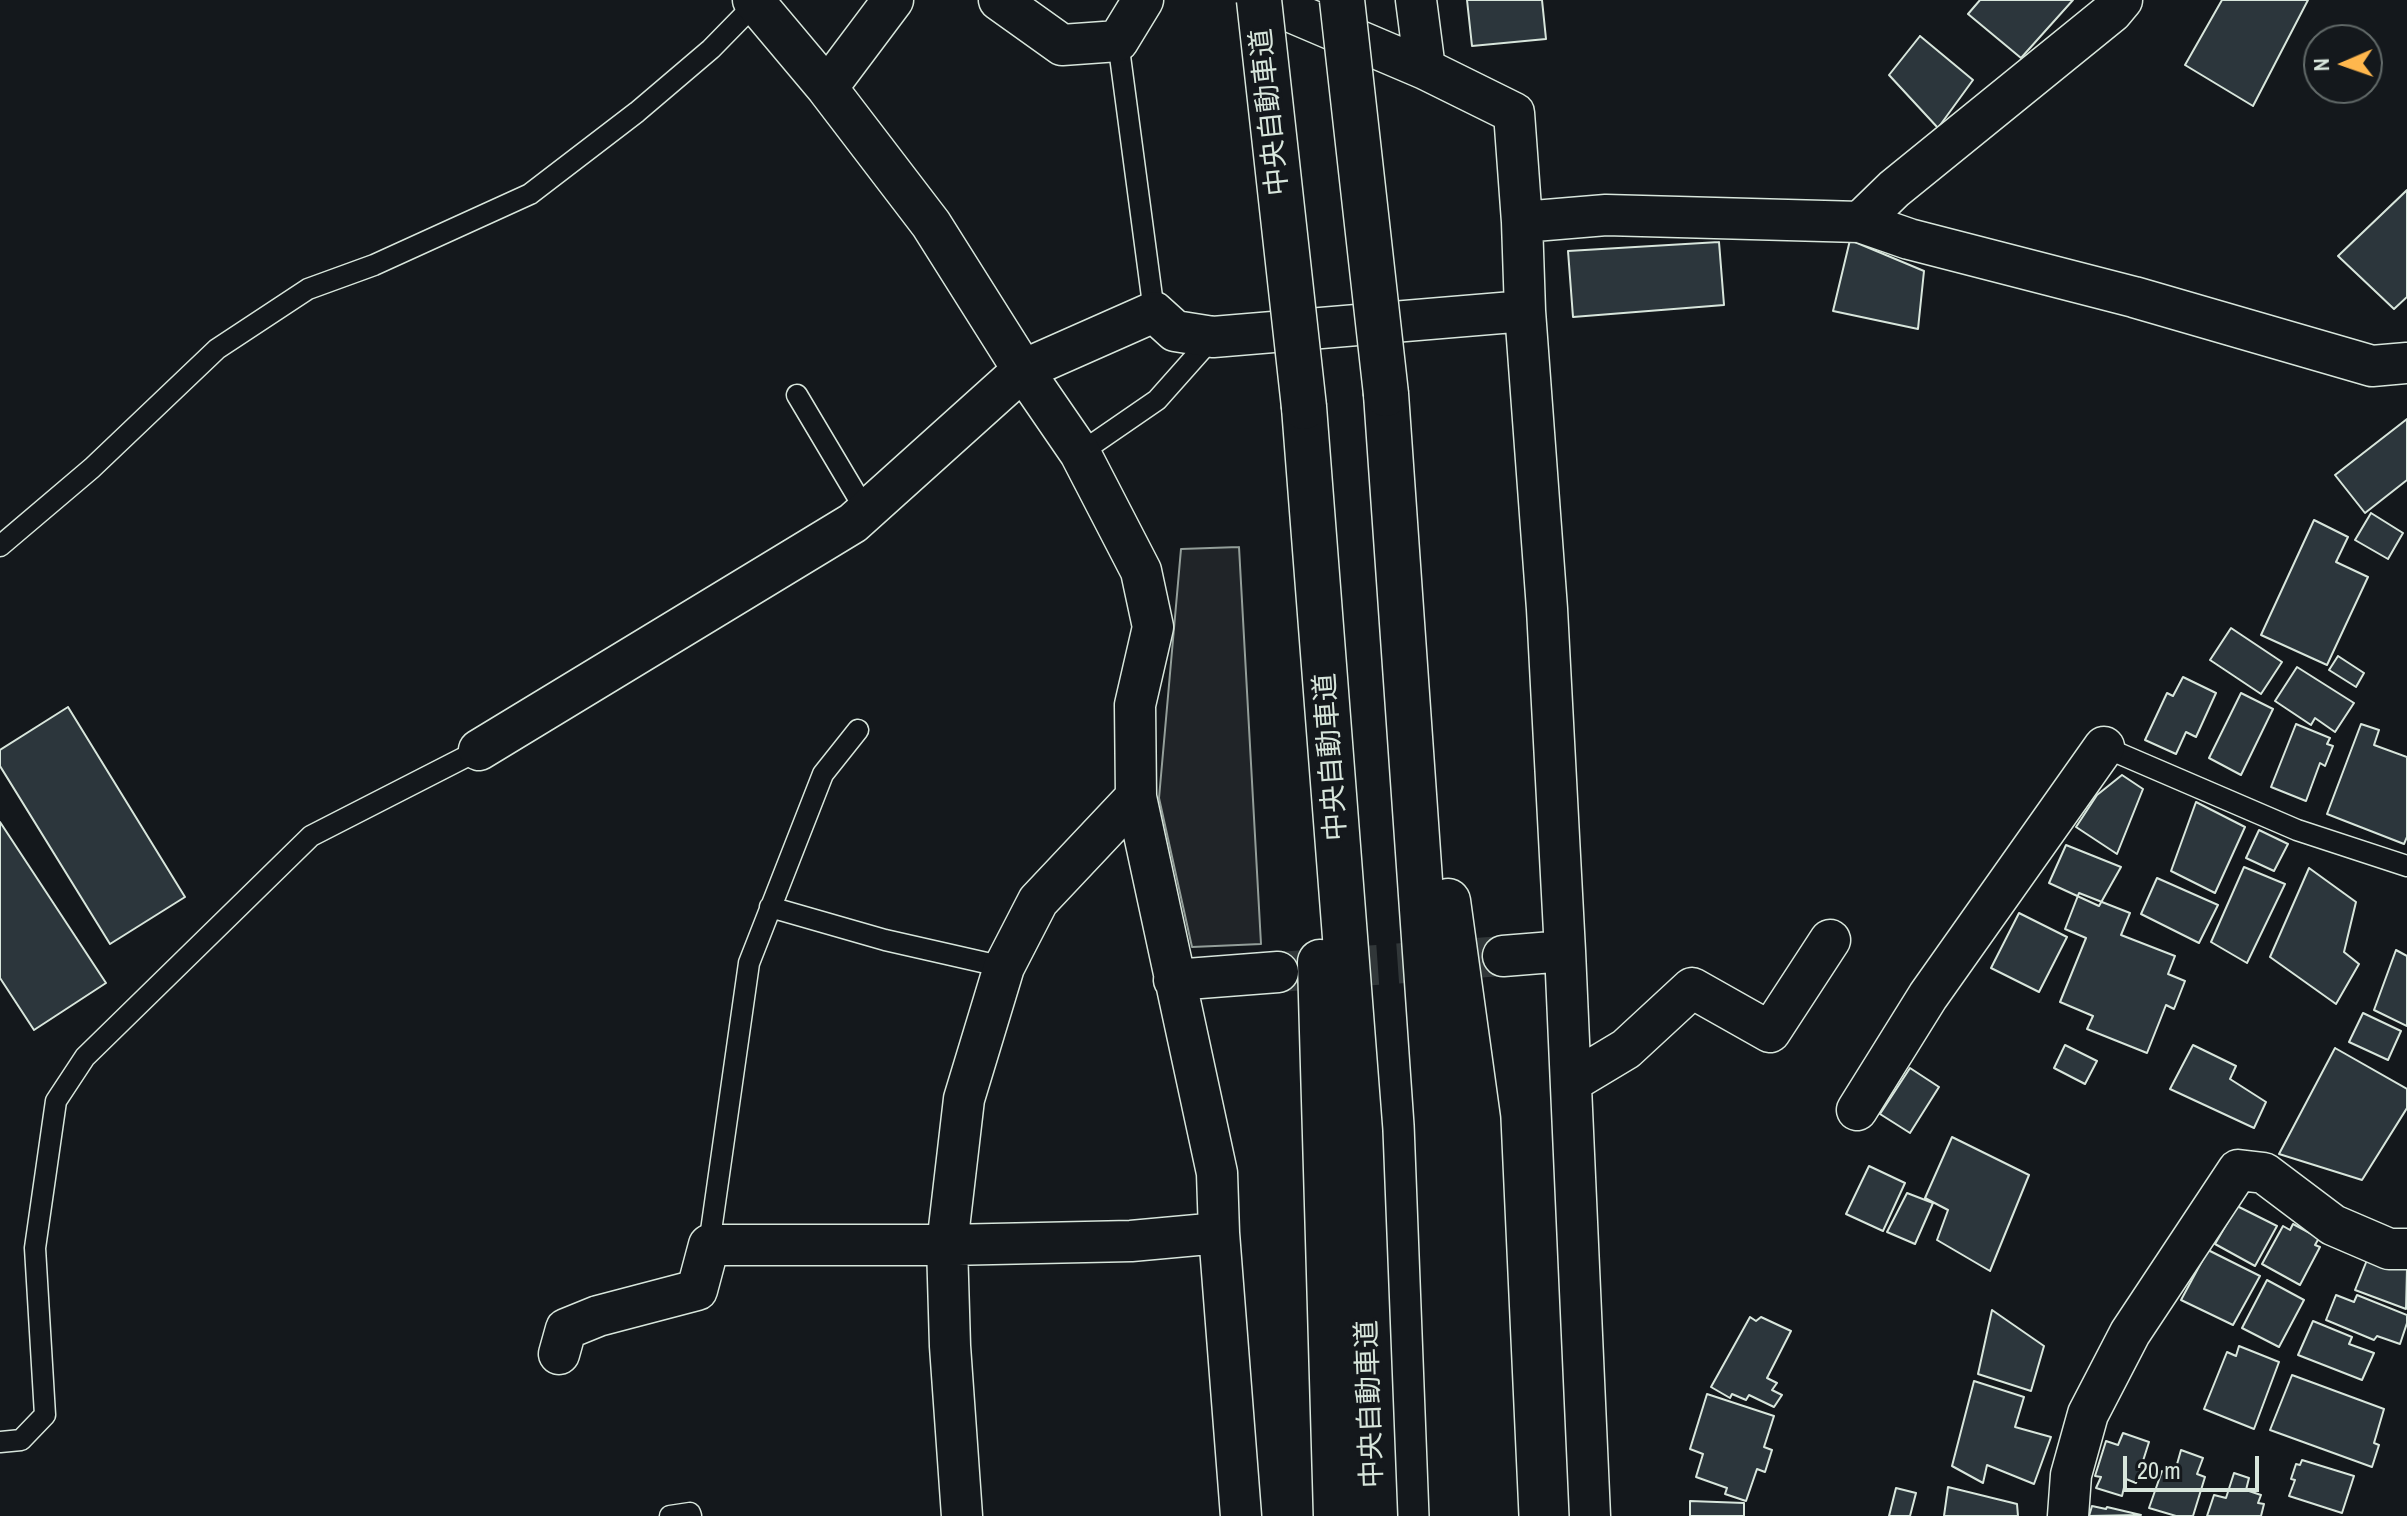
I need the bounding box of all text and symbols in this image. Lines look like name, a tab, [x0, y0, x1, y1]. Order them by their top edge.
north arrow	[2303, 24, 2383, 104]
street label: 中央自動車道	[1246, 27, 1296, 197]
text: N	[2306, 58, 2336, 72]
street label: 中央自動車道	[1309, 672, 1355, 842]
street label: 中央自動車道	[1351, 1319, 1391, 1489]
scale bar	[2127, 1440, 2263, 1490]
text: 20 m	[2137, 1454, 2181, 1486]

